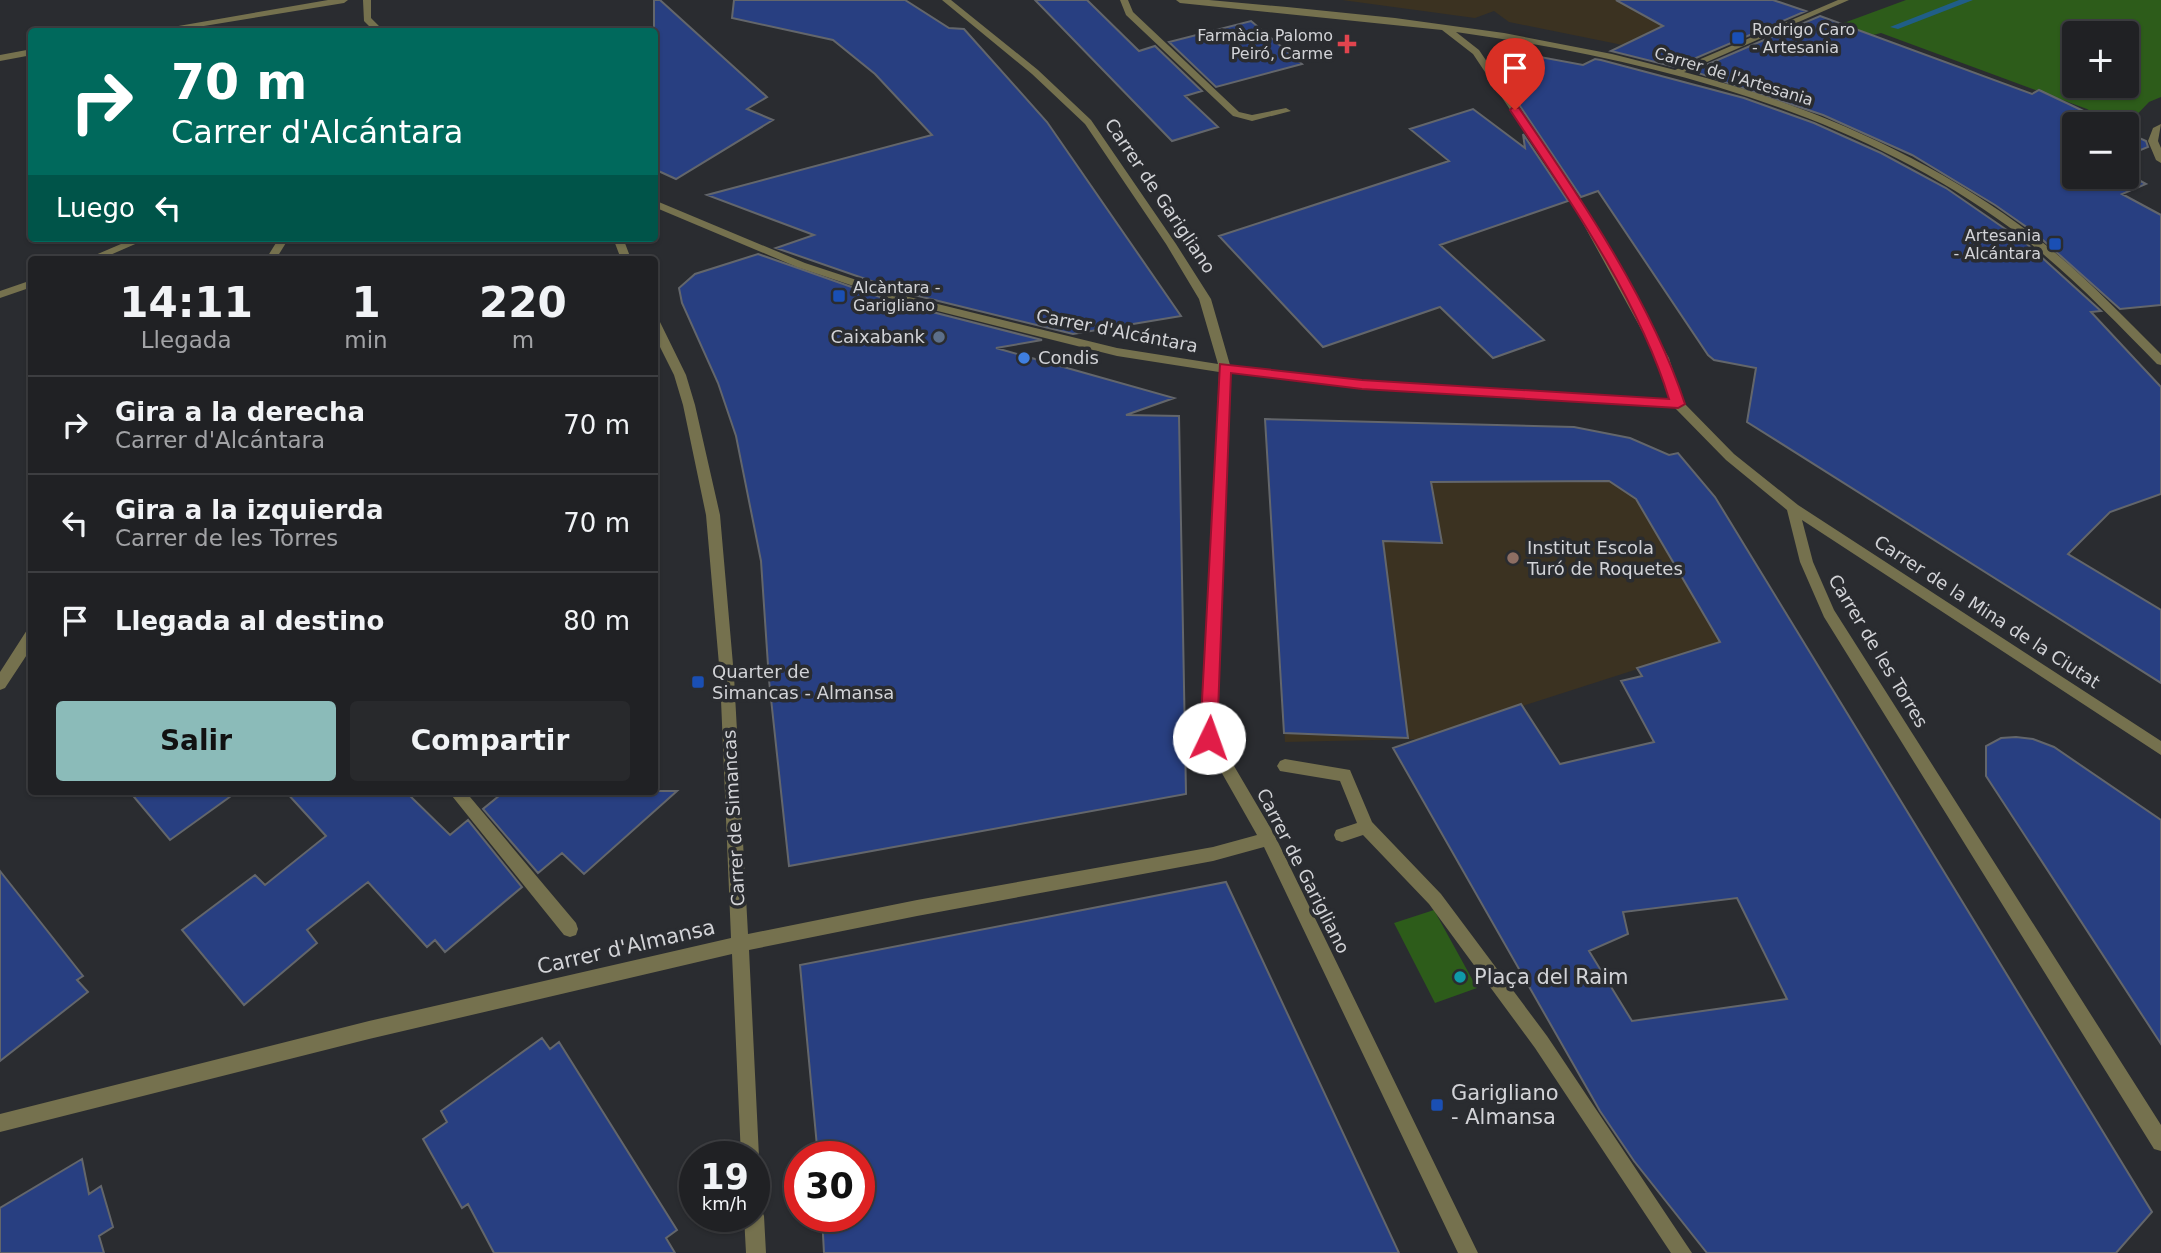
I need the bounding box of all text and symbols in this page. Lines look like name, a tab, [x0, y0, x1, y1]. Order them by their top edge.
place label: Rodrigo Caro - Artesania	[1752, 20, 1855, 57]
map controls	[2062, 21, 2139, 189]
button: +	[2062, 21, 2139, 98]
place label: Farmàcia Palomo Peiró, Carme	[1197, 26, 1333, 63]
marker: Rodrigo Caro - Artesania	[1730, 30, 1746, 46]
marker: Farmàcia Palomo Peiró, Carme	[1339, 36, 1355, 52]
pin	[1485, 38, 1545, 110]
street label: Carrer de l'Artesania	[1652, 43, 1816, 110]
icon: arrive	[1496, 49, 1534, 87]
text: 70 m	[171, 54, 307, 111]
icon: right	[56, 56, 147, 147]
button: −	[2062, 112, 2139, 189]
text: Carrer d'Alcántara	[171, 113, 463, 151]
street label: Carrer de Garigliano	[1101, 114, 1220, 277]
icon: left	[149, 189, 187, 227]
text: Luego	[56, 193, 135, 223]
place label: Artesania - Alcántara	[1954, 226, 2041, 263]
marker: Artesania - Alcántara	[2047, 236, 2063, 252]
text: 14:11	[119, 278, 253, 327]
text: 1	[351, 278, 381, 327]
text: 220	[479, 278, 567, 327]
place label: Alcàntara - Garigliano	[853, 278, 940, 315]
marker: Alcàntara - Garigliano	[831, 288, 847, 304]
street label: Carrer d'Alcántara	[1034, 305, 1200, 357]
place label: Caixabank	[830, 326, 926, 347]
text: Llegada	[141, 327, 232, 353]
text: min	[344, 327, 388, 353]
text: m	[512, 327, 534, 353]
marker: Caixabank	[931, 329, 947, 345]
place label: Condis	[1038, 347, 1099, 368]
marker: Condis	[1016, 350, 1032, 366]
text: Gira a la derecha	[115, 397, 365, 427]
icon: right	[56, 406, 94, 444]
text: 70 m	[563, 410, 630, 440]
text: Carrer d'Alcántara	[115, 427, 325, 453]
text: Gira a la izquierda	[115, 495, 383, 525]
icon: left	[56, 504, 94, 542]
text: 70 m	[563, 508, 630, 538]
text: Carrer de les Torres	[115, 525, 338, 551]
street label: Carrer de la Mina de la Ciutat	[1871, 531, 2104, 692]
place label: Institut Escola Turó de Roquetes	[1526, 537, 1683, 579]
marker: Institut Escola Turó de Roquetes	[1505, 550, 1521, 566]
street label: Carrer de les Torres	[1824, 570, 1932, 731]
icon: arrive	[56, 602, 94, 640]
text: Llegada al destino	[115, 606, 384, 636]
text: 80 m	[563, 606, 630, 636]
place label: Quarter de Simancas - Almansa	[712, 661, 894, 703]
marker: Quarter de Simancas - Almansa	[690, 674, 706, 690]
button: Salir	[56, 701, 336, 781]
button: Compartir	[350, 701, 630, 781]
position arrow	[1172, 701, 1246, 775]
street label: Carrer de Simancas	[718, 729, 749, 907]
street label: Carrer de Garigliano	[1253, 785, 1354, 957]
street label: Carrer d'Almansa	[535, 915, 717, 979]
place label: Plaça del Raim	[1474, 965, 1629, 989]
marker: Plaça del Raim	[1452, 969, 1468, 985]
place label: Garigliano - Almansa	[1451, 1081, 1559, 1129]
marker: Garigliano - Almansa	[1429, 1097, 1445, 1113]
speed limit sign: 30	[784, 1141, 875, 1232]
text: 19	[700, 1157, 749, 1197]
text: km/h	[702, 1193, 747, 1214]

